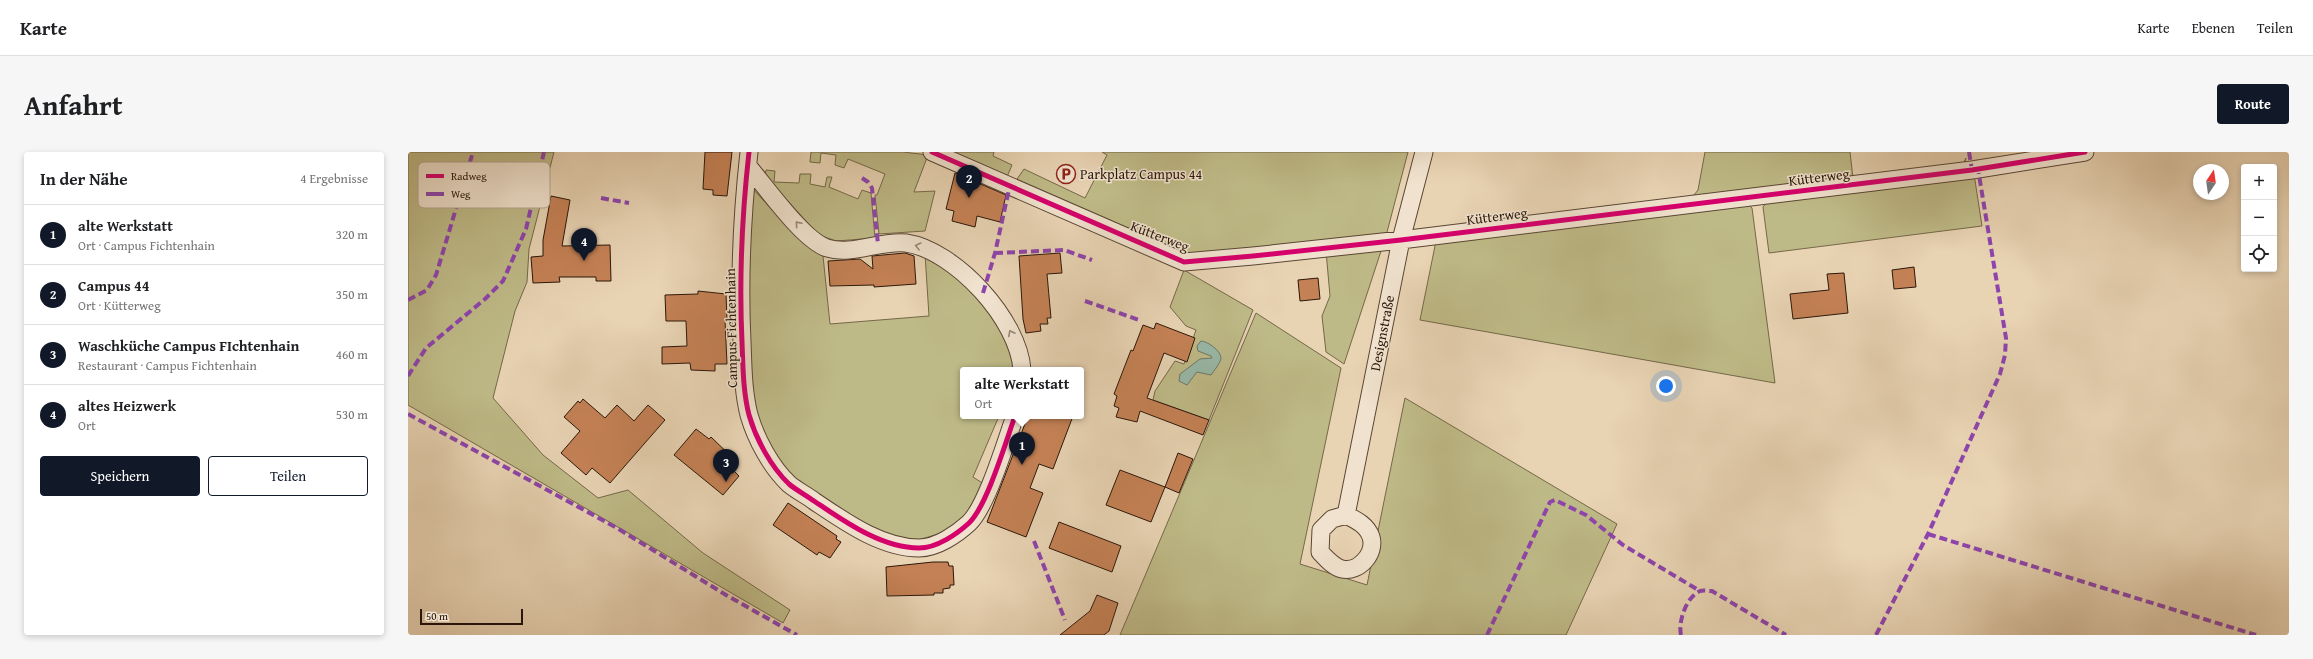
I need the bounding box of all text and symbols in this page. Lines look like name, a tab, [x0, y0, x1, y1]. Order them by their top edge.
text: Karte	[20, 14, 67, 42]
text: Karte	[2137, 18, 2170, 38]
text: Ebenen	[2192, 18, 2235, 38]
text: Teilen	[2257, 18, 2293, 38]
text: Anfahrt	[24, 84, 123, 125]
button: Route	[2217, 84, 2289, 124]
legend	[418, 162, 550, 208]
parking icon: Parkplatz Campus 44	[1055, 163, 1077, 185]
street label: Kütterweg	[1787, 163, 1851, 191]
place label: Parkplatz Campus 44	[1080, 164, 1202, 184]
north arrow	[2193, 164, 2229, 200]
map controls	[2241, 164, 2277, 272]
button: +	[2241, 164, 2277, 200]
pin: 2	[956, 165, 982, 198]
text: In der Nähe	[40, 166, 128, 191]
text: Radweg	[451, 168, 487, 184]
text: 4 Ergebnisse	[300, 169, 368, 188]
text: Weg	[451, 186, 471, 202]
button: −	[2241, 200, 2277, 236]
street label: Kütterweg	[1465, 202, 1529, 230]
text: alte Werkstatt	[78, 215, 173, 236]
street label: Kütterweg	[1128, 216, 1192, 256]
one-way arrow	[796, 222, 803, 229]
text: 1	[50, 225, 56, 244]
text: 320 m	[336, 225, 368, 244]
pin: 4	[571, 228, 597, 261]
text: Ort · Campus Fichtenhain	[78, 236, 215, 255]
button: locate	[2241, 236, 2277, 272]
one-way arrow	[915, 243, 921, 251]
street label: Campus Fichtenhain	[720, 268, 742, 388]
text: Campus 44	[78, 275, 149, 296]
text: 2	[50, 285, 56, 304]
text: 350 m	[336, 285, 368, 304]
street label: Designstraße	[1365, 293, 1399, 373]
text: Ort · Kütterweg	[78, 296, 161, 315]
one-way arrow	[1008, 330, 1016, 337]
text: Waschküche Campus FIchtenhain	[78, 335, 299, 356]
text: 3	[50, 345, 56, 364]
text: 460 m	[336, 345, 368, 364]
text: Restaurant · Campus Fichtenhain	[78, 356, 257, 375]
popup	[960, 367, 1084, 419]
text: alte Werkstatt	[975, 373, 1069, 394]
your location	[1656, 376, 1676, 396]
text: Ort	[975, 394, 992, 413]
text: altes Heizwerk	[78, 395, 176, 416]
text: 4	[50, 405, 56, 424]
text: 530 m	[336, 405, 368, 424]
text: Ort	[78, 416, 96, 435]
pin: 1	[1009, 432, 1035, 465]
pin: 3	[713, 449, 739, 482]
button: Speichern	[40, 456, 200, 496]
button: Teilen	[208, 456, 368, 496]
scale bar	[420, 607, 523, 626]
text: 50 m	[426, 608, 448, 624]

